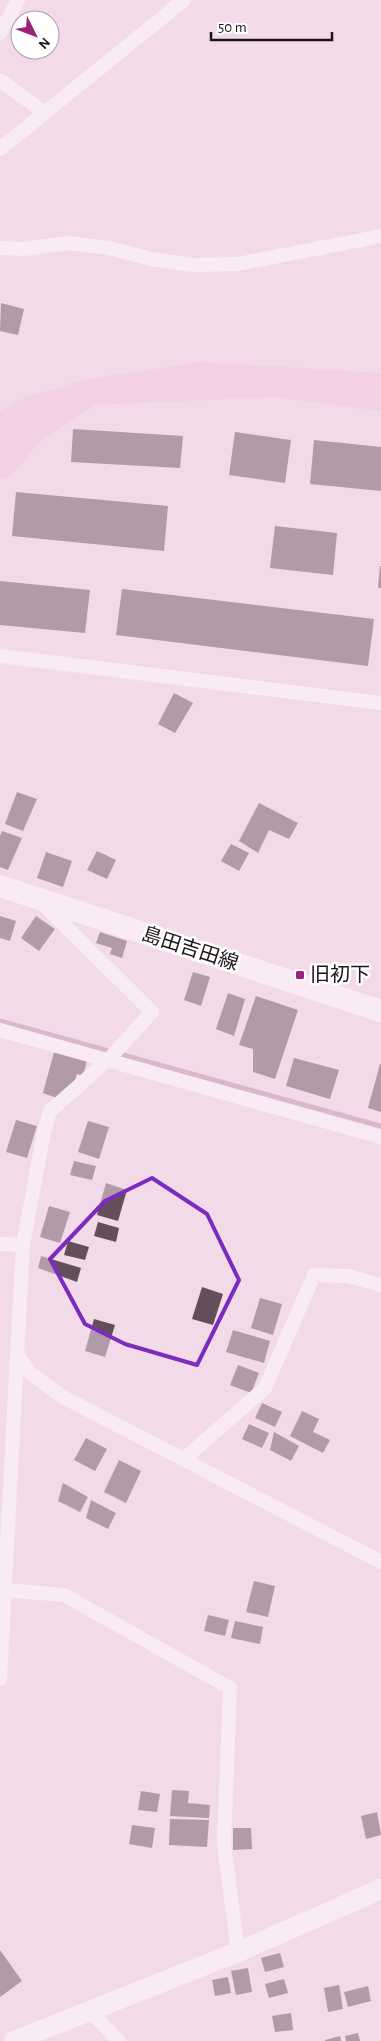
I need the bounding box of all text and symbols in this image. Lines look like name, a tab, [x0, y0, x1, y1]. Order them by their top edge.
north arrow	[10, 10, 60, 60]
scale bar	[211, 10, 332, 42]
text: 50 m	[218, 20, 247, 35]
text: N	[35, 35, 52, 51]
street label: 島田吉田線	[139, 922, 241, 974]
place label: 旧初下	[310, 964, 370, 985]
marker: 旧初下	[294, 969, 306, 981]

